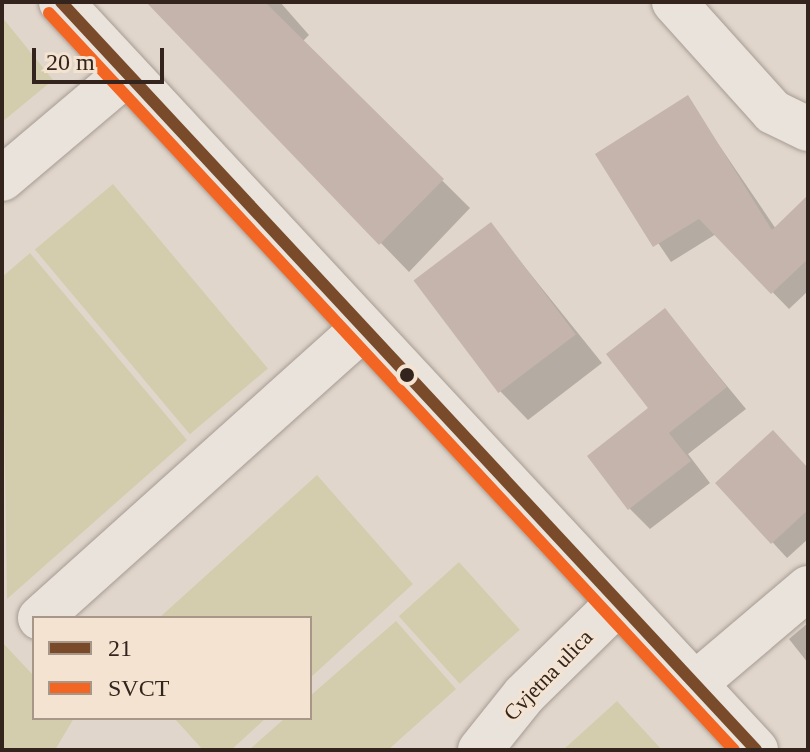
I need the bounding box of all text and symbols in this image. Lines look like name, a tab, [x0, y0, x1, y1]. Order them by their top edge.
scale bar	[36, 32, 168, 82]
text: 20 m	[46, 49, 95, 75]
unlabelled marker	[399, 367, 415, 383]
legend	[32, 616, 312, 720]
street label: Cvjetna ulica	[498, 624, 598, 726]
text: 21	[108, 635, 132, 661]
text: SVCT	[108, 675, 169, 701]

